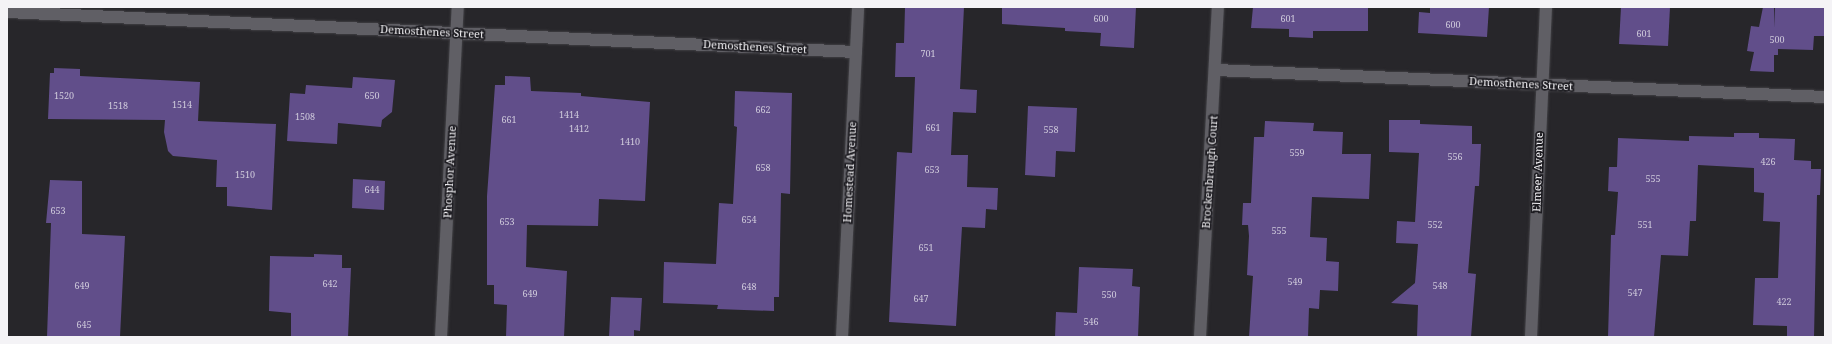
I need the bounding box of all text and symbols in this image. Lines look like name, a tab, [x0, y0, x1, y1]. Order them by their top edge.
house number: 600	[1093, 14, 1109, 24]
house number: 601	[1280, 14, 1296, 24]
house number: 600	[1445, 20, 1461, 30]
street label: Demosthenes Street	[380, 23, 484, 41]
house number: 601	[1636, 29, 1652, 39]
house number: 500	[1769, 35, 1785, 45]
street label: Demosthenes Street	[703, 38, 807, 56]
house number: 701	[920, 49, 936, 59]
street label: Demosthenes Street	[1469, 75, 1573, 93]
house number: 1520	[54, 91, 74, 101]
house number: 650	[364, 91, 380, 101]
house number: 1514	[172, 100, 192, 110]
house number: 1518	[108, 101, 128, 111]
house number: 662	[755, 105, 771, 115]
house number: 1414	[559, 110, 579, 120]
house number: 1508	[295, 112, 315, 122]
house number: 661	[501, 115, 517, 125]
street label: Brockenbraugh Court	[1199, 115, 1221, 229]
street label: Homestead Avenue	[841, 121, 859, 223]
house number: 661	[925, 123, 941, 133]
house number: 1412	[569, 124, 589, 134]
house number: 558	[1043, 125, 1059, 135]
street label: Phosphor Avenue	[441, 126, 459, 218]
street label: Elmeer Avenue	[1530, 132, 1546, 212]
house number: 1410	[620, 137, 640, 147]
house number: 559	[1289, 148, 1305, 158]
house number: 556	[1447, 152, 1463, 162]
house number: 426	[1760, 157, 1776, 167]
house number: 658	[755, 163, 771, 173]
house number: 653	[924, 165, 940, 175]
house number: 1510	[235, 170, 255, 180]
house number: 555	[1645, 174, 1661, 184]
house number: 644	[364, 185, 380, 195]
house number: 653	[50, 206, 66, 216]
house number: 654	[741, 215, 757, 225]
house number: 653	[499, 217, 515, 227]
house number: 552	[1427, 220, 1443, 230]
house number: 551	[1637, 220, 1653, 230]
house number: 555	[1271, 226, 1287, 236]
house number: 651	[918, 243, 934, 253]
house number: 549	[1287, 277, 1303, 287]
house number: 642	[322, 279, 338, 289]
house number: 649	[74, 281, 90, 291]
house number: 548	[1432, 281, 1448, 291]
house number: 648	[741, 282, 757, 292]
house number: 547	[1627, 288, 1643, 298]
house number: 649	[522, 289, 538, 299]
house number: 550	[1101, 290, 1117, 300]
house number: 647	[913, 294, 929, 304]
house number: 422	[1776, 297, 1792, 307]
house number: 546	[1083, 317, 1099, 327]
house number: 645	[76, 320, 92, 330]

